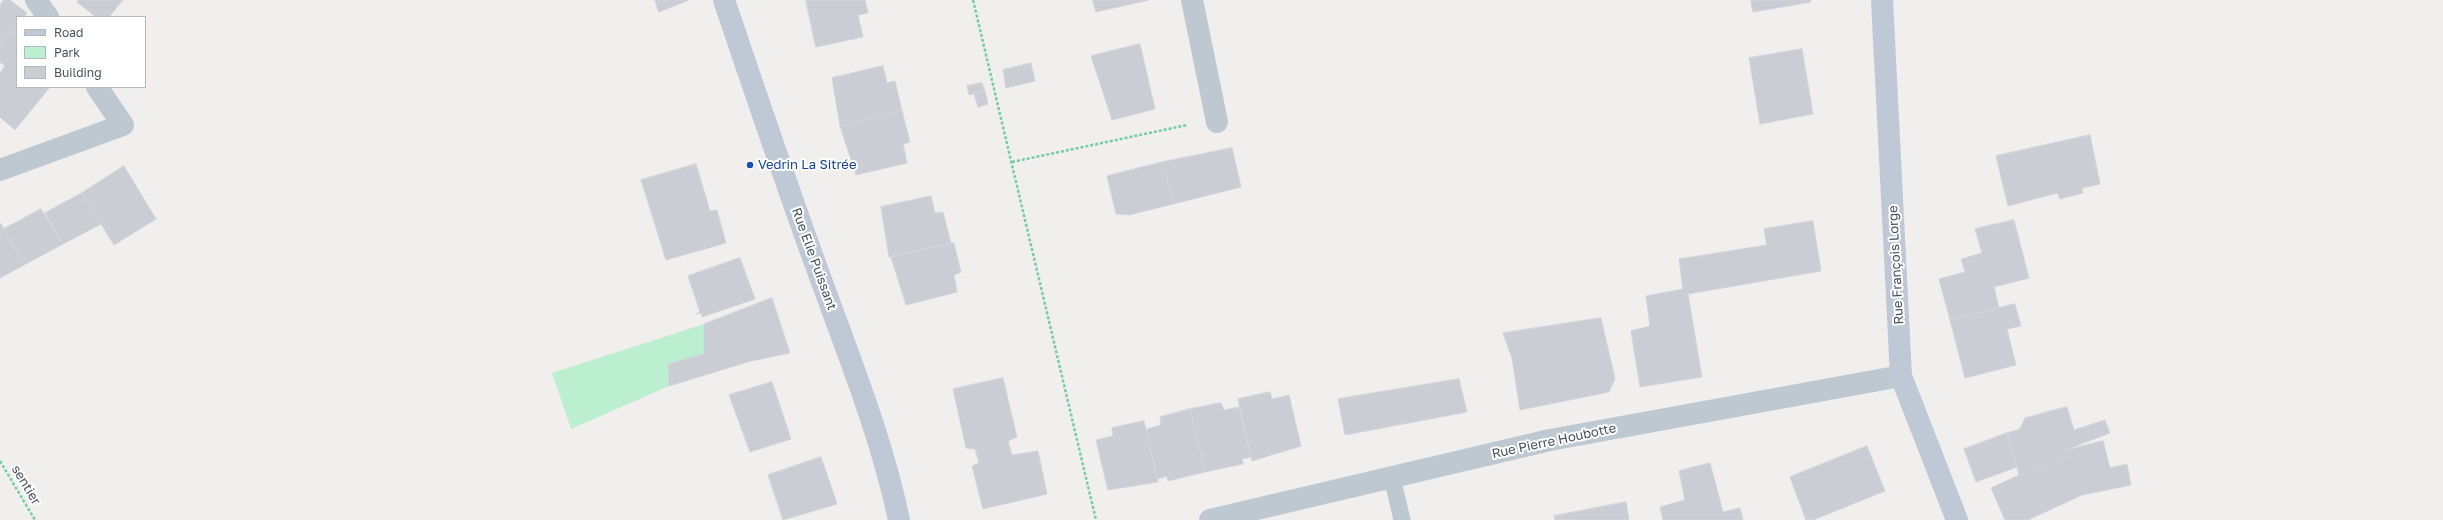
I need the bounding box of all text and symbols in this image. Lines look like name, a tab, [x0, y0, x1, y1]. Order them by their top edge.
legend	[16, 16, 146, 88]
text: Road	[54, 25, 83, 40]
text: Park	[54, 45, 80, 60]
text: Building	[54, 65, 102, 80]
place label: Vedrin La Sitrée	[758, 157, 856, 173]
marker: Vedrin La Sitrée	[745, 160, 755, 170]
street label: Rue François Lorge	[1885, 205, 1907, 325]
street label: Rue Elie Puissant	[788, 206, 840, 312]
street label: Rue Pierre Houbotte	[1490, 420, 1618, 462]
street label: sentier	[8, 462, 44, 508]

